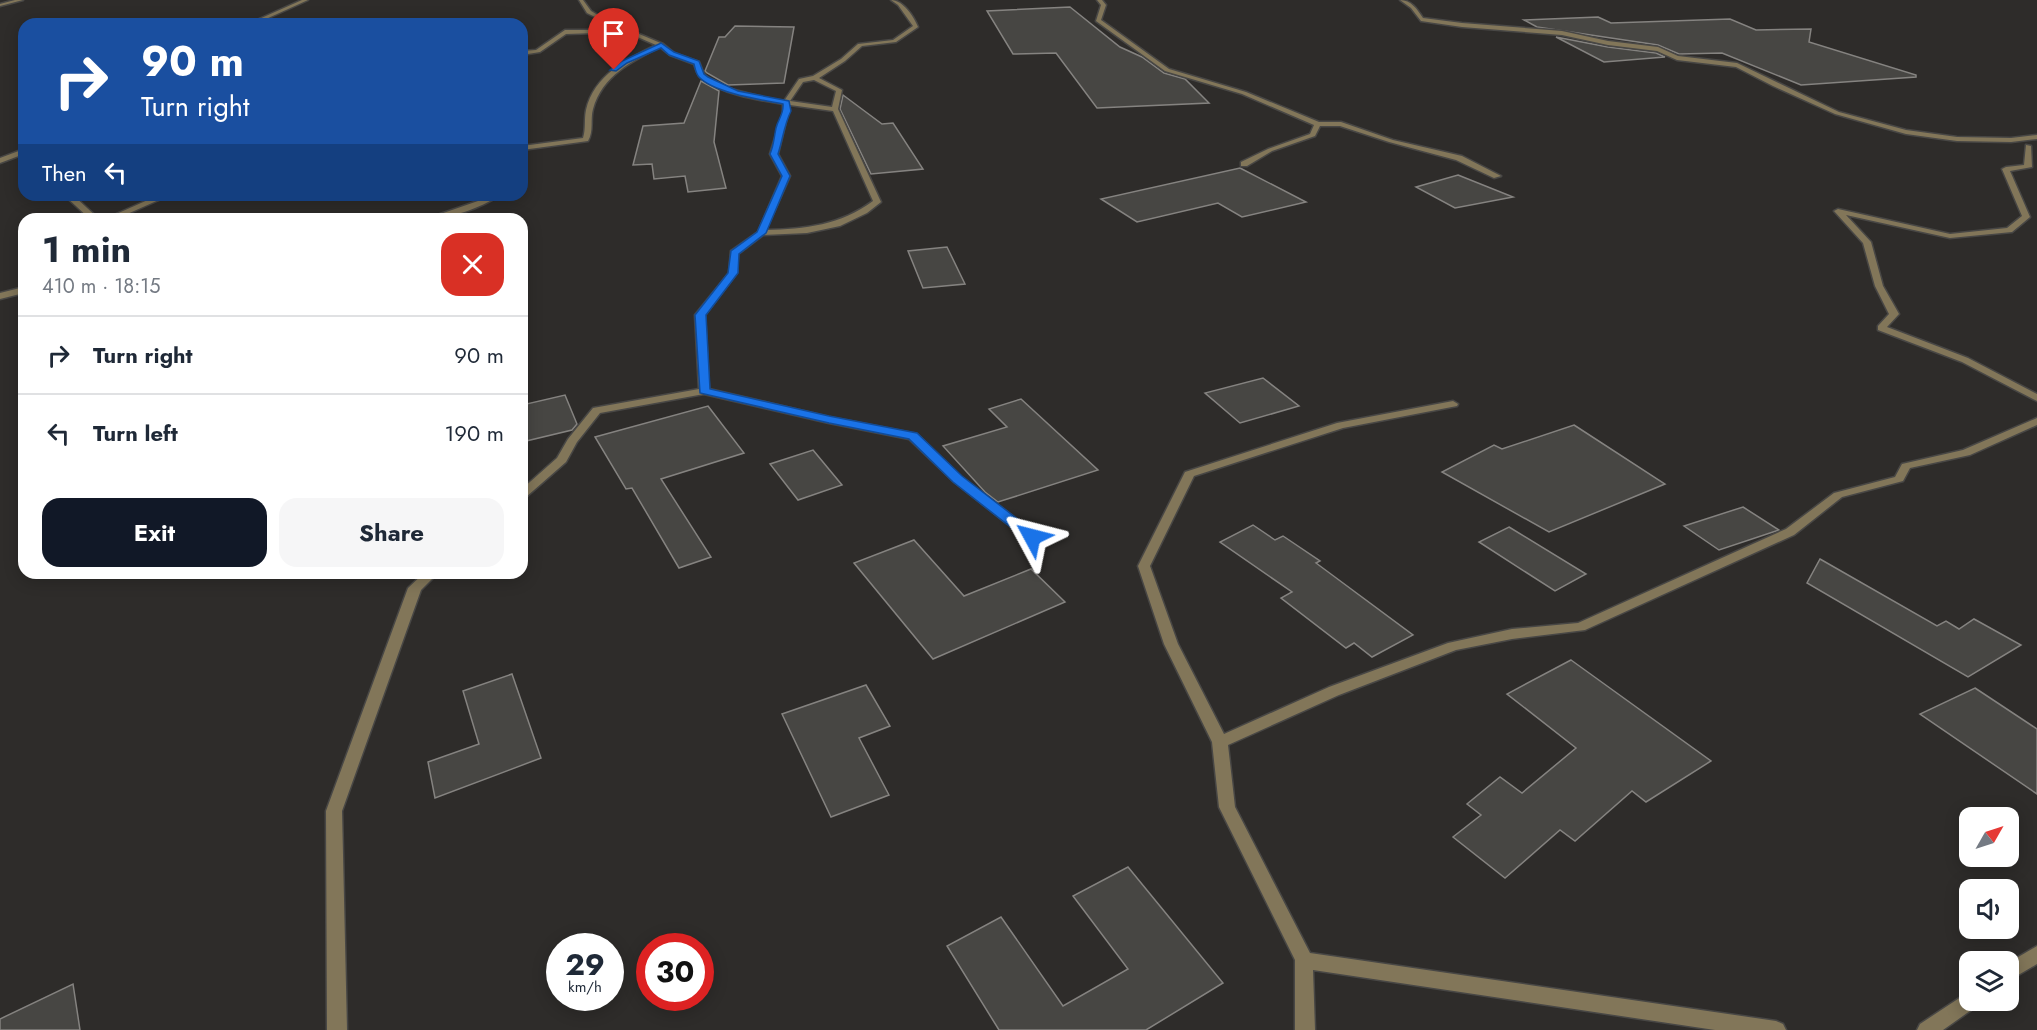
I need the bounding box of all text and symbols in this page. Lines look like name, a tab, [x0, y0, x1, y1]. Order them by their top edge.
pin	[588, 8, 639, 70]
icon: arrive	[597, 17, 630, 50]
text: 90 m	[141, 31, 244, 92]
icon: right	[42, 42, 120, 120]
text: Turn right	[141, 87, 249, 126]
icon: left	[99, 156, 132, 189]
text: Then	[42, 157, 87, 189]
text: 1 min	[42, 223, 131, 275]
button: close	[441, 233, 504, 296]
text: 410 m · 18:15	[42, 272, 160, 301]
icon: right	[42, 339, 75, 372]
text: Turn right	[93, 339, 193, 371]
text: 90 m	[454, 339, 504, 371]
icon: left	[42, 417, 75, 450]
text: Turn left	[93, 417, 178, 449]
text: 190 m	[444, 417, 504, 449]
button: Exit	[42, 498, 267, 567]
button: Share	[279, 498, 504, 567]
position arrow	[1000, 505, 1064, 569]
north arrow	[1959, 807, 2019, 867]
map controls	[1959, 807, 2019, 1011]
button: sound	[1959, 879, 2019, 939]
speed limit sign: 30	[636, 933, 714, 1011]
text: 29	[565, 943, 605, 986]
button: layers	[1959, 951, 2019, 1011]
text: km/h	[568, 976, 602, 998]

